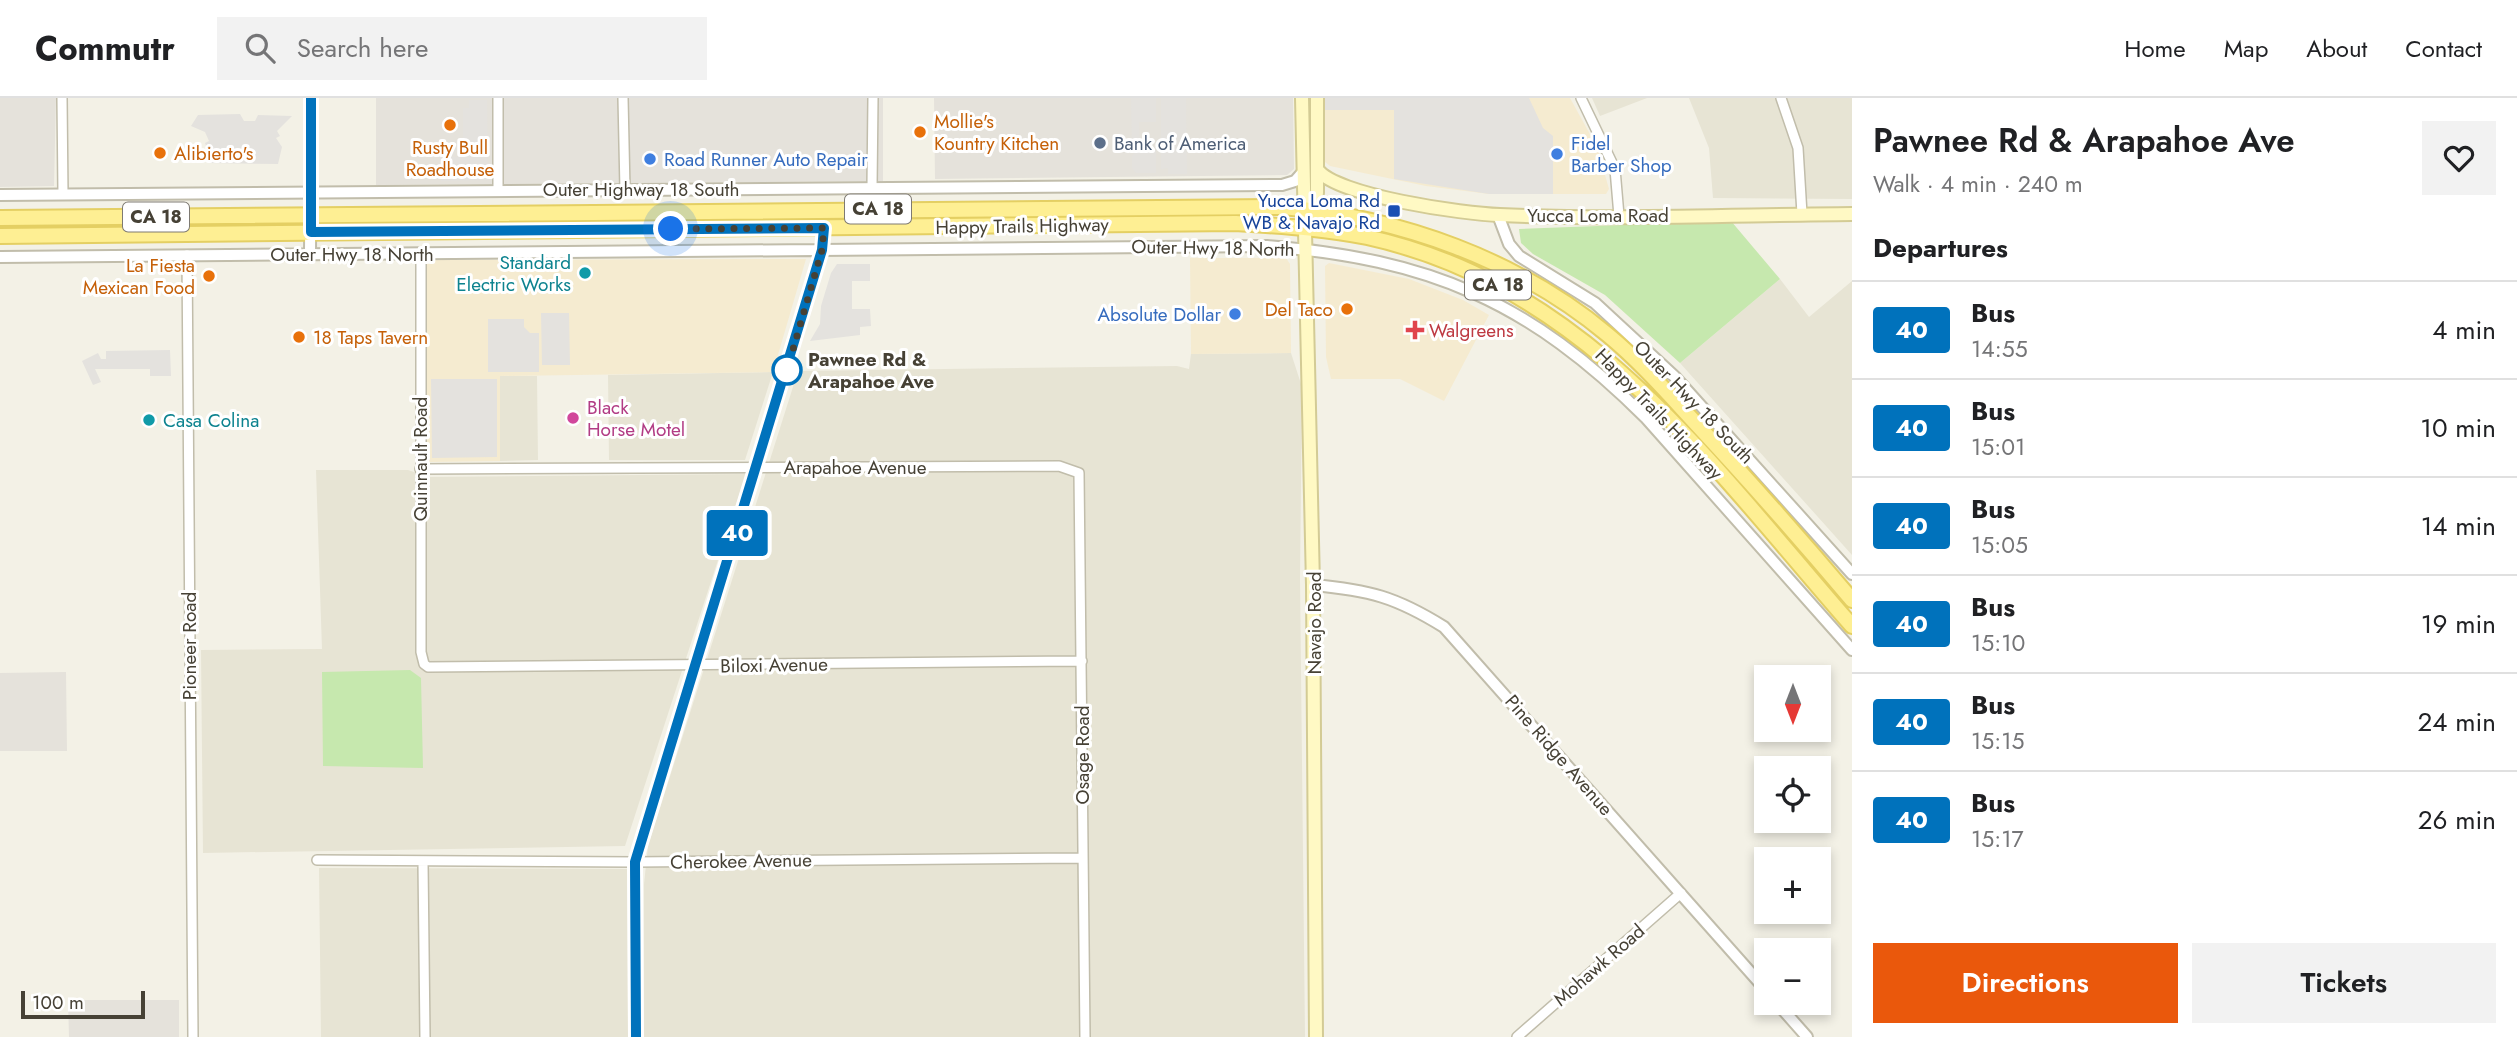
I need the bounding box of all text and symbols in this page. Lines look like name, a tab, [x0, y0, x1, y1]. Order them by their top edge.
search box	[217, 17, 707, 80]
text: Commutr	[35, 25, 175, 72]
icon: search	[241, 29, 279, 67]
text: Search here	[297, 29, 428, 67]
text: Home	[2124, 31, 2186, 66]
text: Map	[2224, 31, 2268, 66]
text: About	[2306, 31, 2367, 66]
text: Contact	[2405, 31, 2482, 66]
place label: Mollie's Kountry Kitchen	[934, 108, 1059, 157]
marker: Rusty Bull Roadhouse	[442, 117, 458, 133]
text: Pawnee Rd & Arapahoe Ave	[1873, 117, 2294, 164]
button: heart	[2422, 121, 2496, 195]
marker: Mollie's Kountry Kitchen	[912, 124, 928, 140]
place label: Bank of America	[1114, 130, 1246, 157]
place label: Fidel Barber Shop	[1571, 130, 1672, 179]
place label: Rusty Bull Roadhouse	[406, 134, 495, 183]
marker: Bank of America	[1092, 135, 1108, 151]
place label: Alibierto's	[174, 140, 254, 167]
marker: Alibierto's	[152, 145, 168, 161]
place label: Road Runner Auto Repair	[664, 146, 868, 173]
marker: Fidel Barber Shop	[1549, 146, 1565, 162]
marker: Road Runner Auto Repair	[642, 151, 658, 167]
text: Walk · 4 min · 240 m	[1873, 167, 2083, 201]
street label: Outer Highway 18 South	[543, 176, 739, 203]
place label: Yucca Loma Rd WB & Navajo Rd	[1243, 187, 1380, 236]
road number: CA 18	[845, 194, 911, 224]
road number: CA 18	[123, 202, 189, 232]
street label: Yucca Loma Road	[1527, 202, 1669, 229]
marker: Yucca Loma Rd WB & Navajo Rd	[1386, 203, 1402, 219]
your location	[653, 211, 688, 246]
street label: Happy Trails Highway	[935, 211, 1110, 241]
text: Departures	[1873, 229, 2008, 267]
street label: Outer Hwy 18 North	[1131, 233, 1295, 263]
street label: Outer Hwy 18 North	[270, 241, 434, 268]
place label: Standard Electric Works	[456, 249, 571, 298]
place label: La Fiesta Mexican Food	[83, 252, 195, 301]
marker: Standard Electric Works	[577, 265, 593, 281]
marker: La Fiesta Mexican Food	[201, 268, 217, 284]
road number: CA 18	[1465, 270, 1531, 300]
text: Bus	[1971, 294, 2015, 332]
place label: Del Taco	[1265, 296, 1333, 323]
place label: Absolute Dollar	[1098, 301, 1221, 328]
marker: Del Taco	[1339, 301, 1355, 317]
marker: Absolute Dollar	[1227, 306, 1243, 322]
text: 4 min	[2432, 311, 2496, 349]
text: 40	[1895, 312, 1928, 347]
place label: Walgreens	[1429, 317, 1514, 344]
marker: Walgreens	[1407, 322, 1423, 338]
place label: 18 Taps Tavern	[313, 324, 428, 351]
marker: 18 Taps Tavern	[291, 329, 307, 345]
text: 14:55	[1971, 332, 2028, 366]
street label: Outer Hwy 18 South	[1628, 334, 1760, 470]
street label: Happy Trails Highway	[1589, 342, 1729, 486]
place label: Pawnee Rd & Arapahoe Ave	[807, 346, 934, 395]
marker: Pawnee Rd & Arapahoe Ave	[772, 355, 802, 385]
text: Bus	[1971, 392, 2015, 430]
place label: Black Horse Motel	[587, 394, 685, 443]
street label: Quinnault Road	[407, 397, 434, 521]
place label: Casa Colina	[163, 407, 259, 434]
text: 10 min	[2420, 409, 2496, 447]
marker: Black Horse Motel	[565, 410, 581, 426]
text: 40	[1895, 410, 1928, 445]
marker: Casa Colina	[141, 412, 157, 428]
text: 15:01	[1971, 430, 2025, 464]
street label: Arapahoe Avenue	[783, 454, 927, 481]
text: Bus	[1971, 490, 2015, 528]
text: 14 min	[2421, 507, 2496, 545]
text: 40	[1895, 508, 1928, 543]
line badge: 40	[706, 510, 768, 556]
text: 40	[721, 515, 753, 550]
text: 15:05	[1971, 528, 2028, 562]
street label: Navajo Road	[1301, 571, 1328, 675]
text: Bus	[1971, 588, 2015, 626]
street label: Pioneer Road	[176, 592, 203, 700]
text: 19 min	[2421, 605, 2496, 643]
text: 40	[1895, 606, 1928, 641]
text: 15:10	[1971, 626, 2025, 660]
street label: Biloxi Avenue	[720, 651, 828, 679]
north arrow	[1754, 665, 1830, 742]
map controls	[1754, 665, 1831, 1015]
text: Bus	[1971, 686, 2015, 724]
street label: Pine Ridge Avenue	[1499, 689, 1619, 822]
text: 24 min	[2418, 703, 2496, 741]
text: 40	[1895, 704, 1928, 739]
street label: Osage Road	[1069, 705, 1096, 805]
text: 15:15	[1971, 724, 2025, 758]
button: locate	[1754, 756, 1831, 833]
text: Bus	[1971, 784, 2015, 822]
text: 26 min	[2418, 801, 2496, 839]
text: 40	[1895, 802, 1928, 837]
text: 15:17	[1971, 822, 2024, 856]
street label: Cherokee Avenue	[670, 846, 812, 876]
button: +	[1754, 847, 1831, 924]
street label: Mohawk Road	[1548, 918, 1650, 1012]
button: −	[1754, 938, 1831, 1015]
button: Directions	[1873, 943, 2178, 1023]
button: Tickets	[2192, 943, 2496, 1023]
scale bar	[21, 988, 145, 1020]
text: 100 m	[32, 989, 84, 1016]

